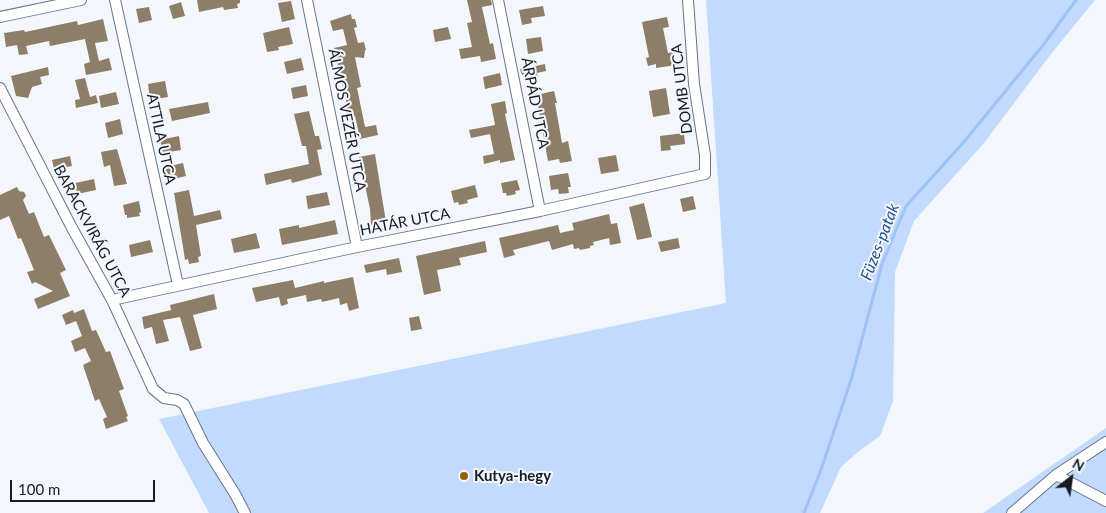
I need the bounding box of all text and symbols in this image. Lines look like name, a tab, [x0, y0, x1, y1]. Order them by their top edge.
street label: DOMB UTCA	[668, 43, 696, 135]
street label: ÁLMOS VEZÉR UTCA	[324, 47, 370, 193]
street label: ÁRPÁD UTCA	[517, 56, 553, 150]
street label: ATTILA UTCA	[143, 92, 179, 186]
street label: BARACKVIRÁG UTCA	[50, 162, 134, 300]
water label: Füzes-patak	[857, 201, 903, 283]
street label: HATÁR UTCA	[358, 204, 452, 240]
north arrow	[1046, 453, 1096, 503]
text: N	[1070, 455, 1088, 475]
place label: Kutya-hegy	[474, 467, 551, 485]
scale bar	[12, 470, 158, 502]
marker: Kutya-hegy	[458, 470, 470, 482]
text: 100 m	[18, 480, 60, 498]

